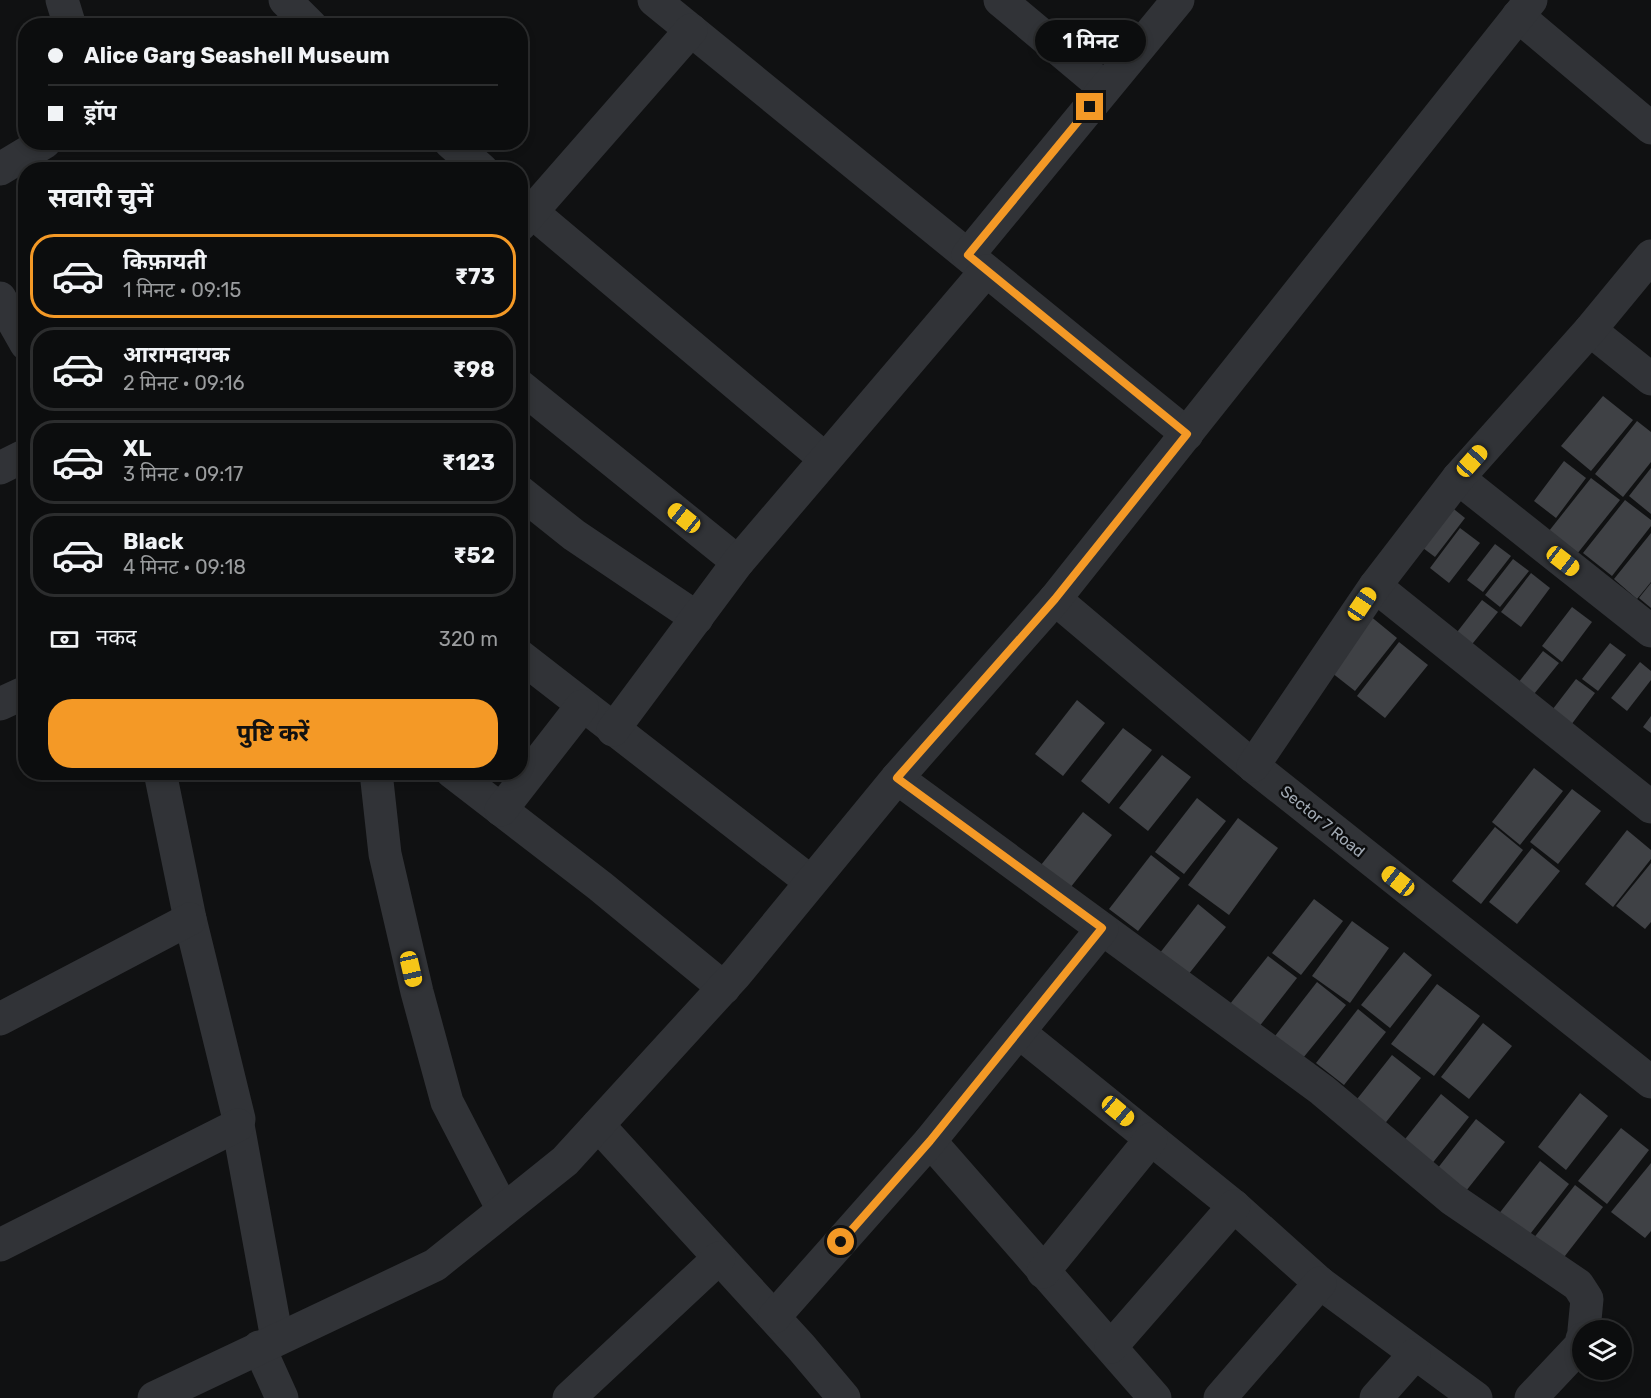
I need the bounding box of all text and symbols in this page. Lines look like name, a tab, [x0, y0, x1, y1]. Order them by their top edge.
callout: 1 मिनट	[1034, 20, 1146, 62]
text: 1 मिनट	[1062, 29, 1119, 53]
text: Alice Garg Seashell Museum	[84, 42, 390, 69]
route end	[1076, 93, 1103, 120]
text: ड्रॉप	[84, 99, 117, 126]
text: सवारी चुनें	[48, 182, 153, 214]
text: किफ़ायती	[123, 248, 207, 275]
icon: car	[51, 249, 105, 303]
text: ₹73	[455, 263, 495, 290]
text: 1 मिनट · 09:15	[123, 278, 241, 302]
text: आरामदायक	[123, 341, 230, 368]
icon: car	[51, 342, 105, 396]
text: ₹98	[453, 356, 495, 383]
text: 2 मिनट · 09:16	[123, 371, 245, 395]
icon: car	[51, 435, 105, 489]
text: XL	[123, 435, 151, 462]
car	[1453, 442, 1491, 480]
text: ₹123	[442, 449, 495, 476]
text: 3 मिनट · 09:17	[123, 462, 243, 486]
car	[664, 500, 704, 536]
icon: car	[51, 528, 105, 582]
text: Black	[123, 528, 184, 555]
text: ₹52	[453, 542, 495, 569]
car	[1543, 543, 1583, 579]
text: 4 मिनट · 09:18	[123, 555, 246, 579]
car	[1344, 584, 1380, 624]
icon: cash	[48, 623, 81, 656]
text: नकद	[96, 624, 137, 651]
text: 320 m	[439, 627, 498, 651]
button: पुष्टि करें	[48, 699, 498, 768]
street label: Sector 7 Road	[1277, 782, 1369, 861]
car	[1378, 863, 1418, 899]
car	[398, 949, 424, 989]
car	[1098, 1093, 1138, 1129]
route start	[827, 1228, 854, 1255]
map controls	[1572, 1320, 1632, 1380]
button: layers	[1572, 1320, 1632, 1380]

